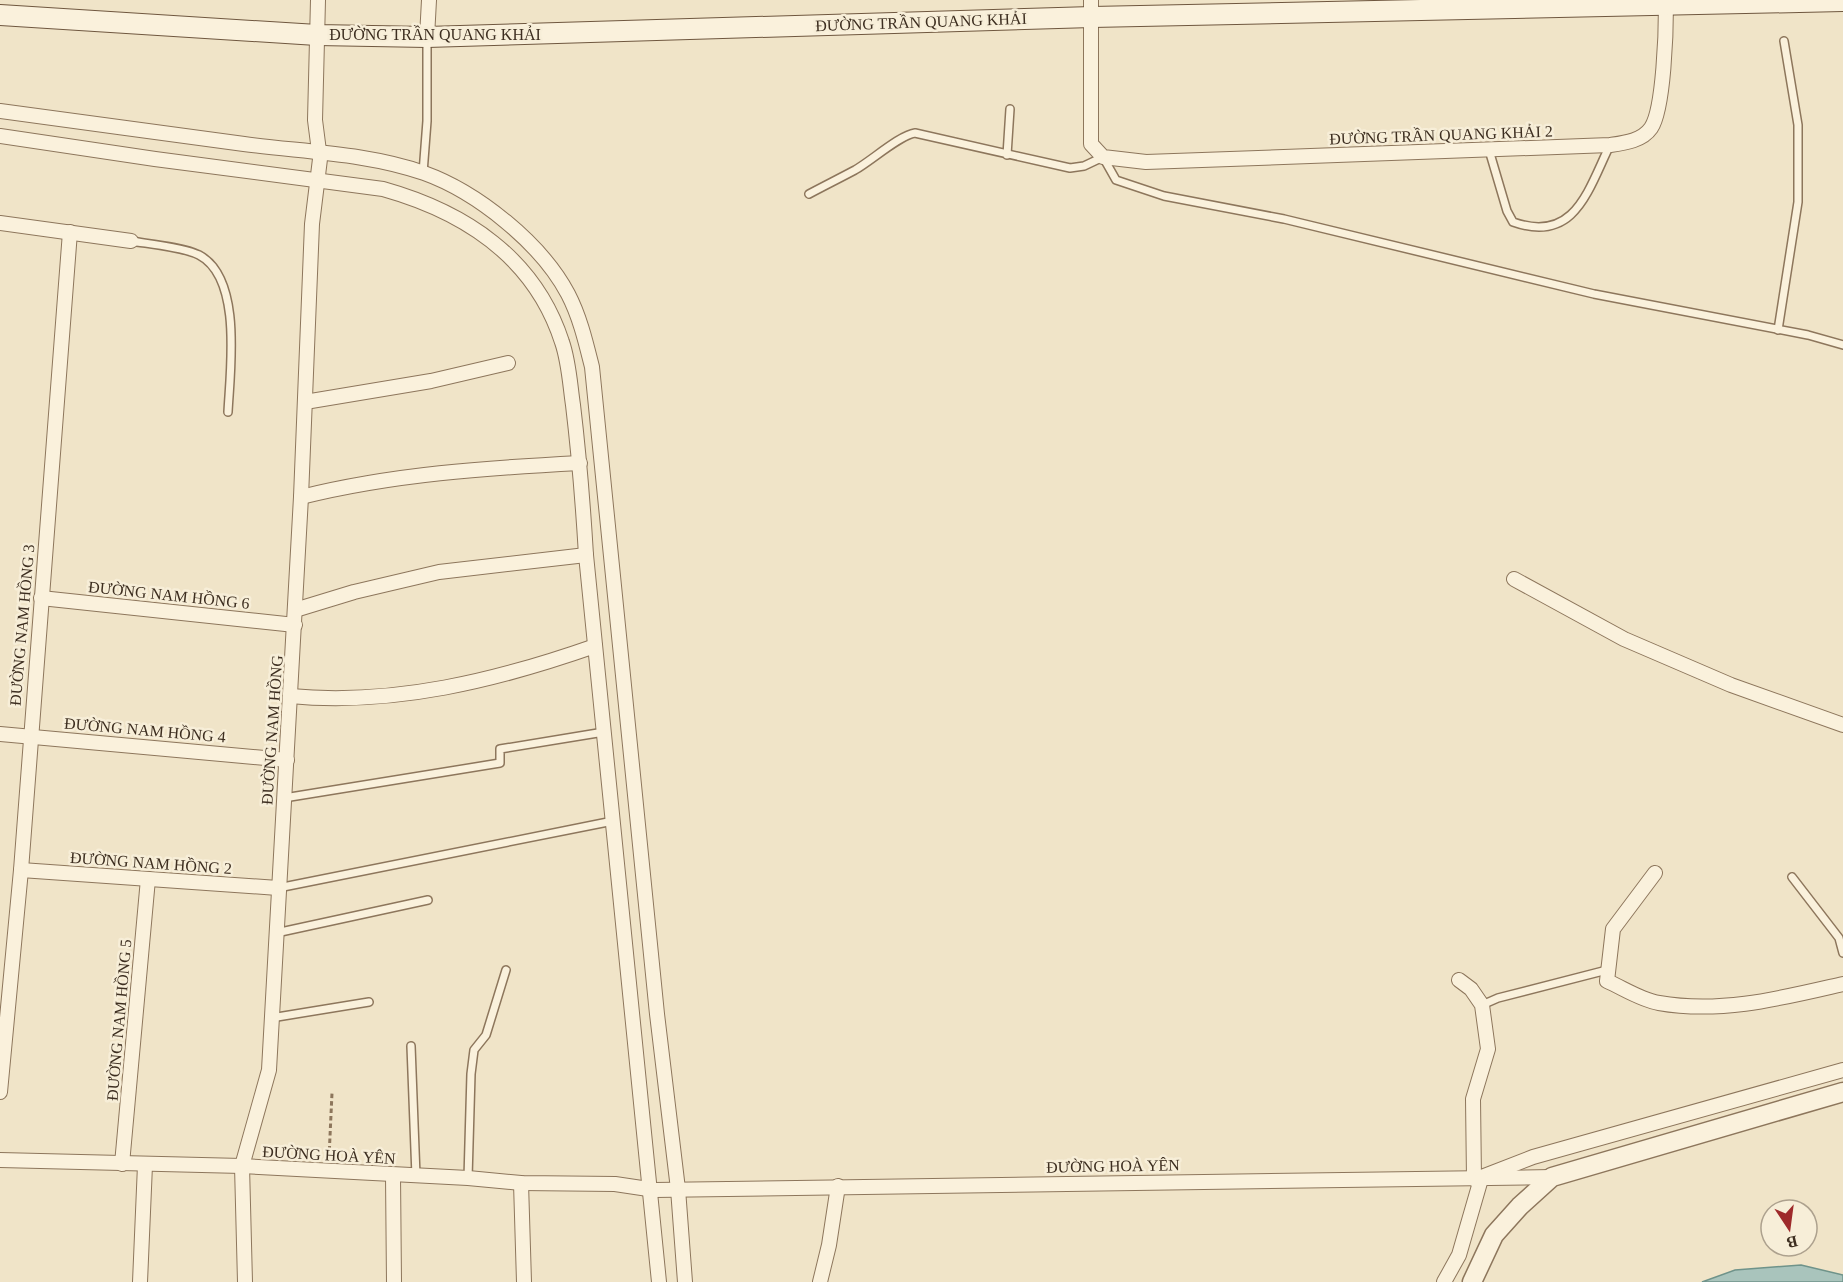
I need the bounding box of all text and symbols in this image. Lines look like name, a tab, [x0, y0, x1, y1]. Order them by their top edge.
street label: ĐƯỜNG TRẦN QUANG KHẢI	[815, 9, 1027, 34]
street label: ĐƯỜNG TRẦN QUANG KHẢI	[329, 25, 541, 43]
street label: ĐƯỜNG TRẦN QUANG KHẢI 2	[1329, 122, 1553, 147]
street label: ĐƯỜNG NAM HỒNG 3	[5, 543, 38, 707]
street label: ĐƯỜNG NAM HỒNG 6	[87, 577, 251, 612]
street label: ĐƯỜNG NAM HỒNG	[257, 654, 286, 806]
street label: ĐƯỜNG NAM HỒNG 4	[63, 713, 227, 746]
street label: ĐƯỜNG NAM HỒNG 2	[70, 848, 233, 877]
street label: ĐƯỜNG NAM HỒNG 5	[102, 938, 135, 1102]
street label: ĐƯỜNG HOÀ YÊN	[262, 1142, 397, 1167]
street label: ĐƯỜNG HOÀ YÊN	[1046, 1155, 1180, 1176]
north arrow	[1759, 1198, 1819, 1258]
text: B	[1785, 1233, 1799, 1252]

